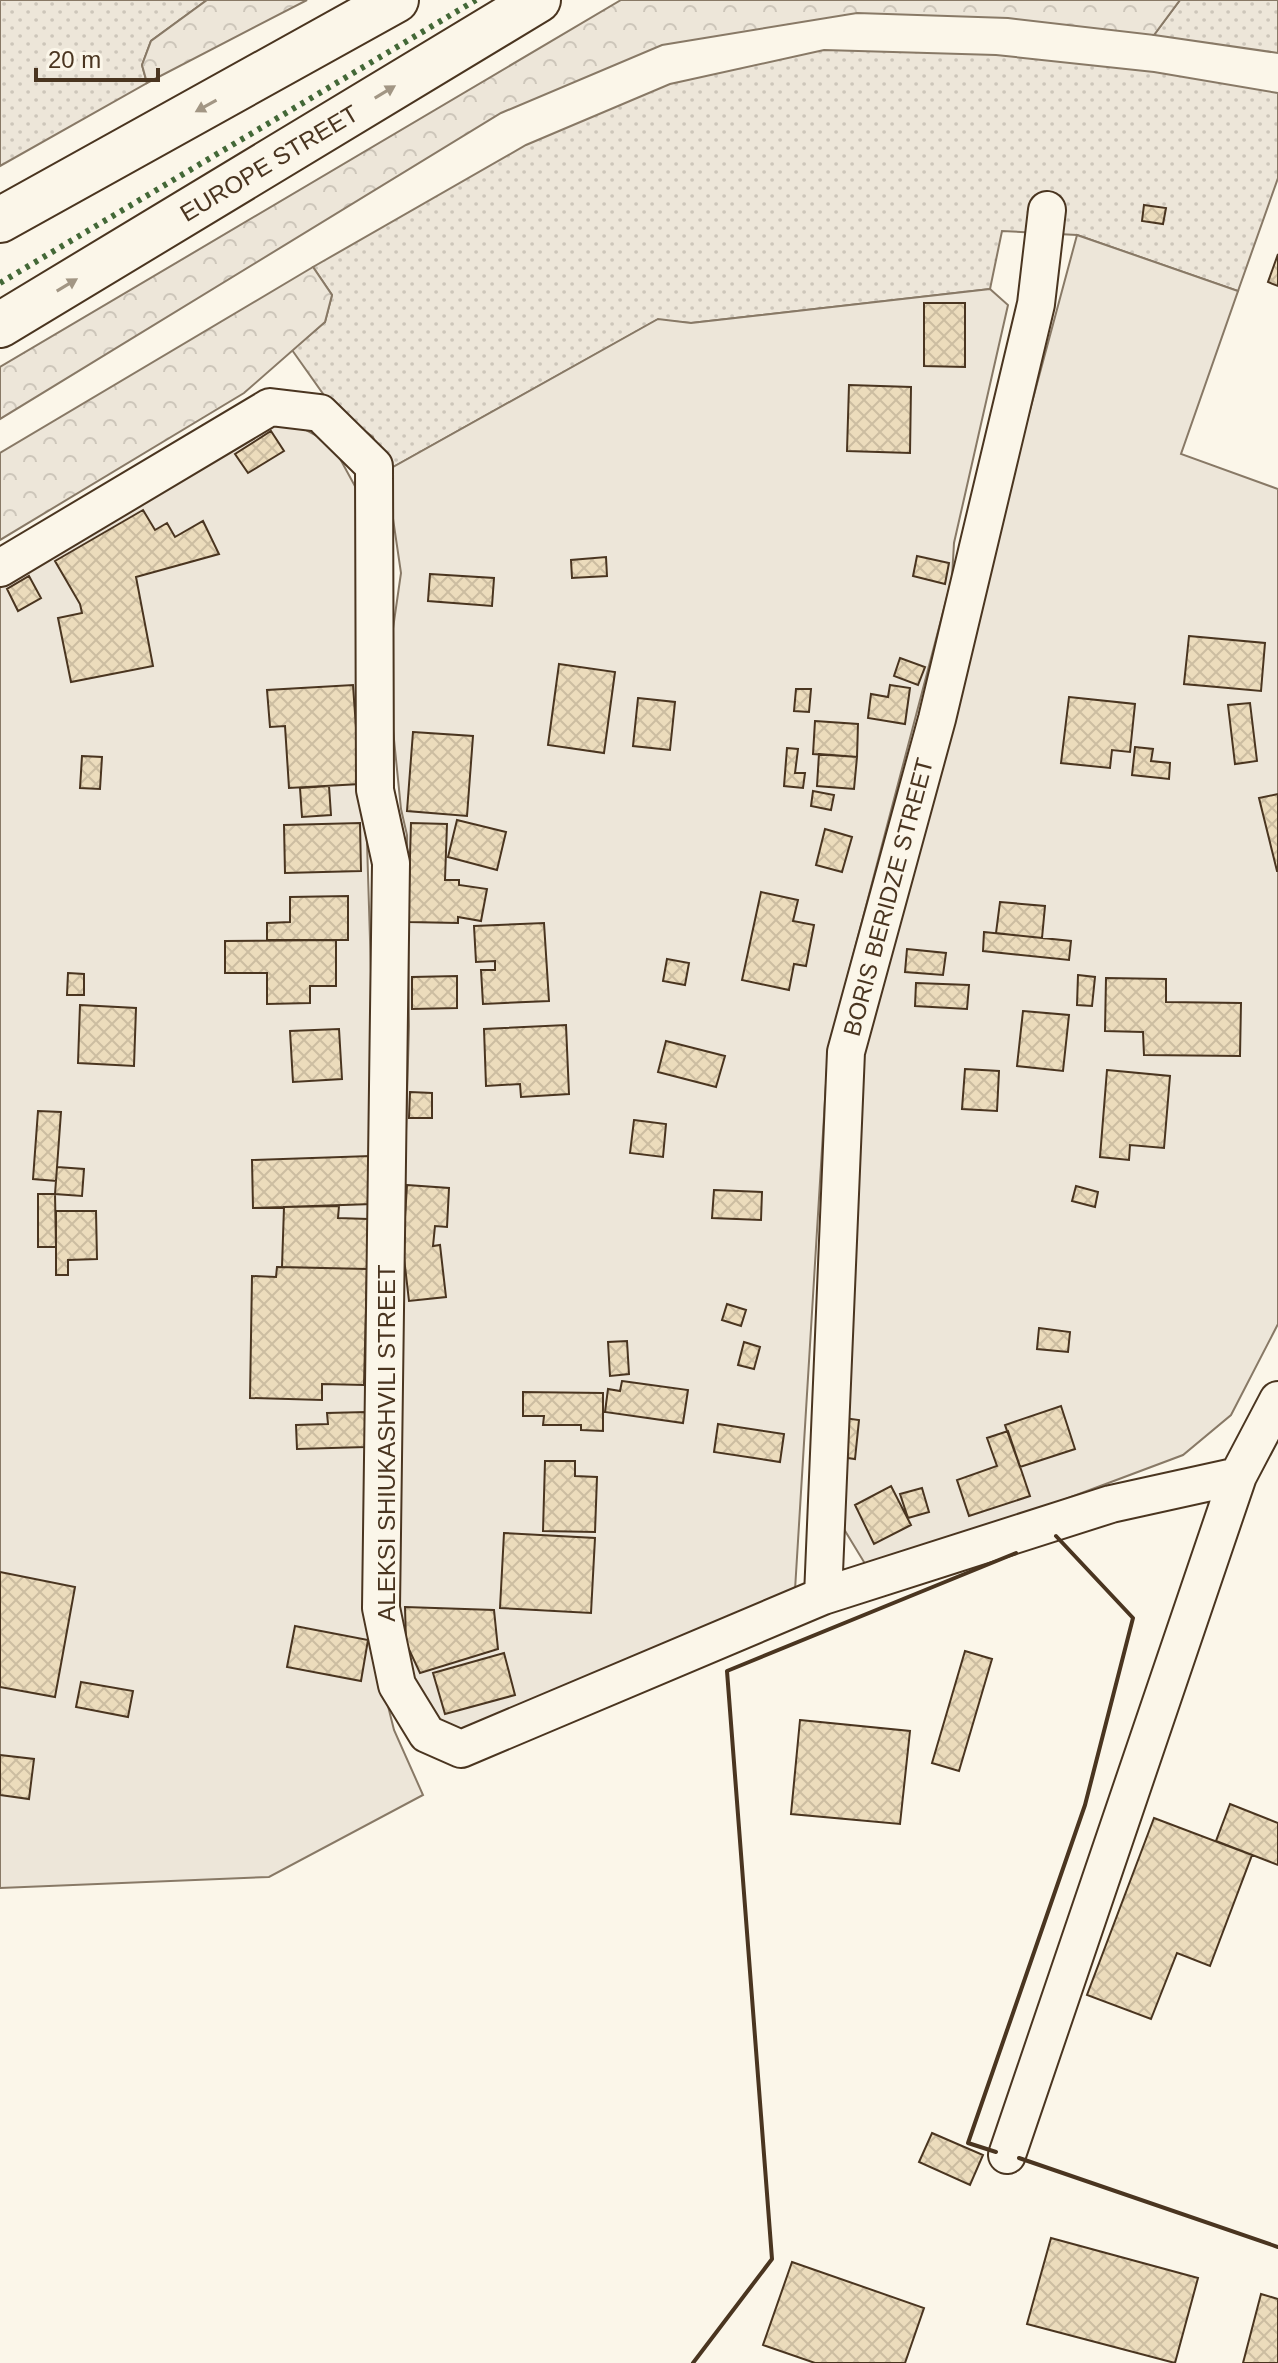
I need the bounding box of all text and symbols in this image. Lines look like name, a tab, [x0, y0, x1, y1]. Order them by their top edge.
scale bar	[36, 32, 158, 82]
text: 20 m	[48, 46, 101, 73]
one-way arrow	[374, 86, 396, 100]
street label: EUROPE STREET	[175, 99, 363, 227]
one-way arrow	[194, 99, 217, 113]
one-way arrow	[56, 278, 78, 292]
street label: BORIS BERIDZE STREET	[838, 755, 938, 1039]
street label: ALEKSI SHIUKASHVILI STREET	[373, 1264, 400, 1622]

